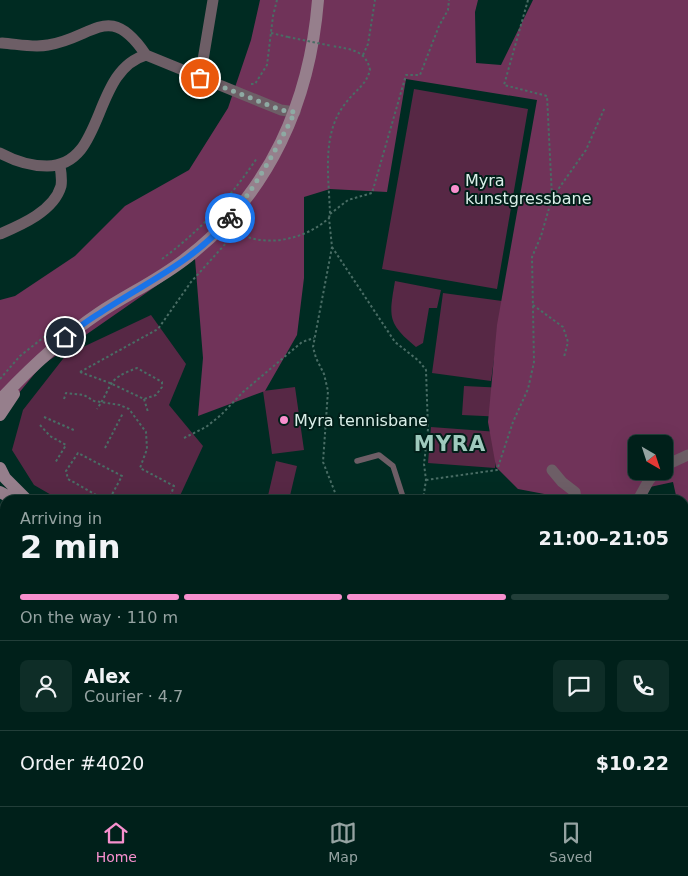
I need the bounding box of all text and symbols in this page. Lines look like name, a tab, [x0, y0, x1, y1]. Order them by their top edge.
pin	[179, 57, 221, 99]
icon: bag	[186, 64, 214, 92]
place label: Myra kunstgressbane	[465, 171, 592, 208]
marker: Myra kunstgressbane	[449, 183, 461, 195]
courier	[205, 193, 255, 243]
icon: bike	[216, 204, 244, 232]
pin	[44, 316, 86, 358]
icon: home	[51, 323, 79, 351]
place label: Myra tennisbane	[294, 411, 428, 430]
marker: Myra tennisbane	[278, 414, 290, 426]
district label: MYRA	[414, 432, 486, 456]
north arrow	[628, 435, 672, 480]
map controls	[628, 435, 673, 480]
text: Arriving in	[20, 509, 102, 528]
text: 21:00–21:05	[539, 527, 669, 549]
text: 2 min	[20, 528, 121, 566]
text: On the way · 110 m	[20, 608, 178, 627]
button: person	[20, 660, 72, 712]
button: chat	[553, 660, 605, 712]
button: phone	[617, 660, 669, 712]
text: Alex	[84, 665, 130, 687]
text: Courier · 4.7	[84, 687, 183, 706]
text: Order #4020	[20, 752, 144, 774]
text: $10.22	[596, 752, 669, 774]
tab: Home	[96, 819, 137, 865]
tab: Map	[328, 819, 358, 865]
tab: Saved	[549, 819, 592, 865]

